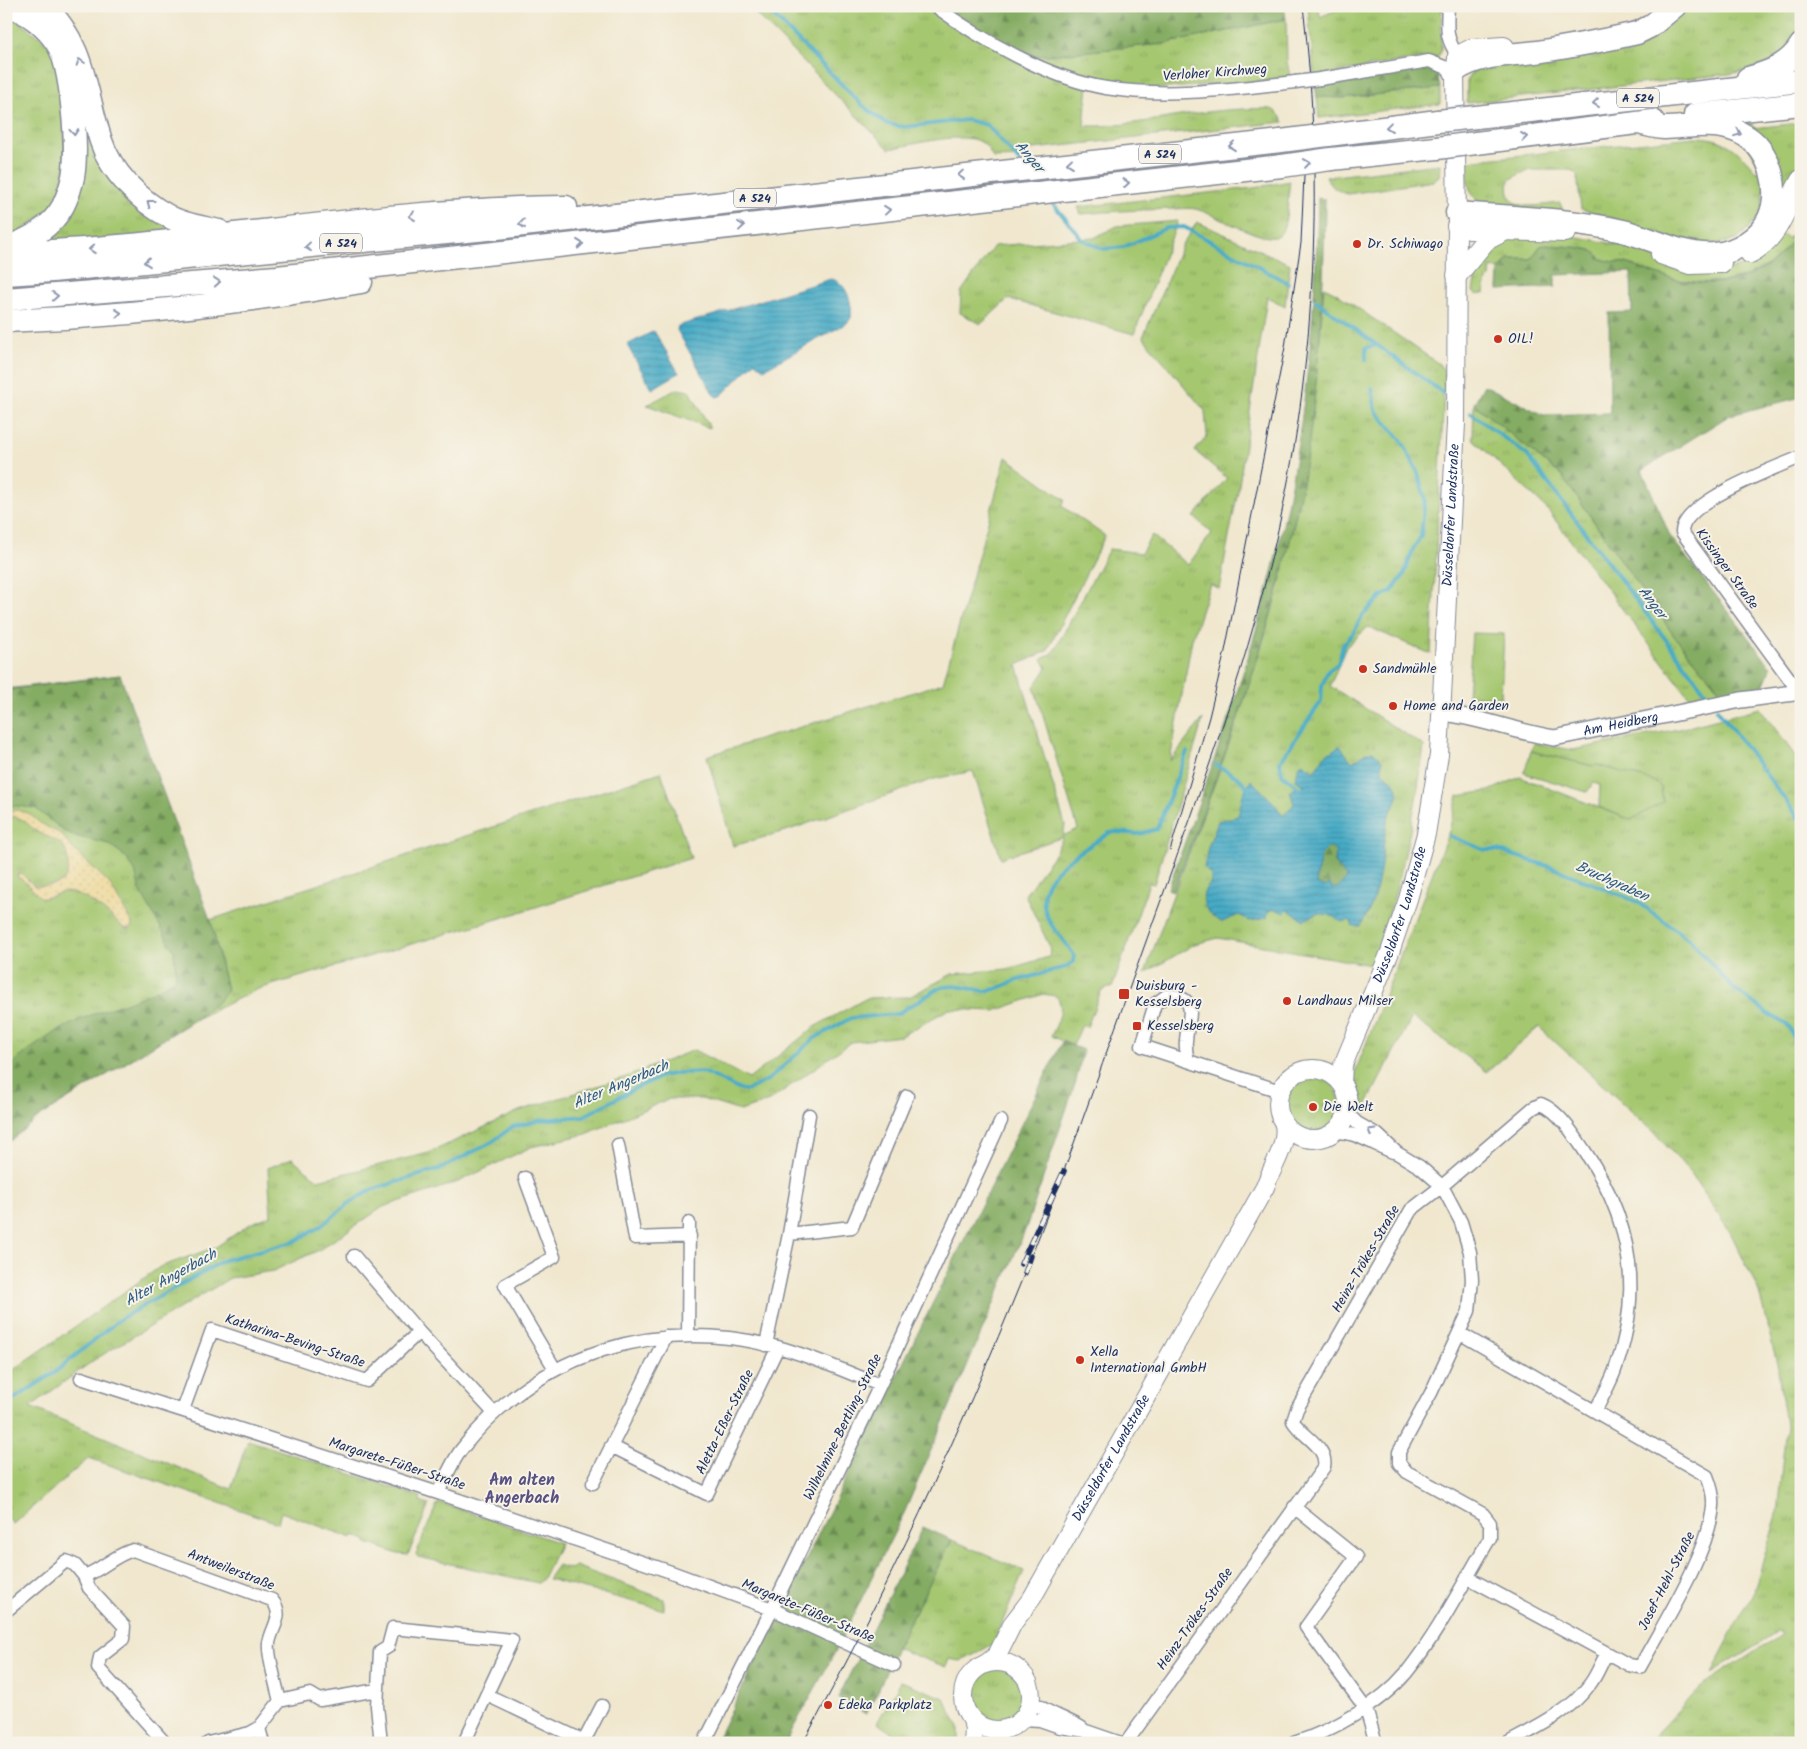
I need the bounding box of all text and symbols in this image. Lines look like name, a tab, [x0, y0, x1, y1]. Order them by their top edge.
one-way arrow	[76, 58, 86, 66]
street label: Verloher Kirchweg	[1162, 58, 1268, 88]
road number: A 524	[1617, 89, 1659, 108]
one-way arrow	[1591, 97, 1599, 108]
one-way arrow	[1385, 121, 1393, 132]
one-way arrow	[1733, 127, 1742, 137]
one-way arrow	[68, 128, 79, 136]
one-way arrow	[1520, 132, 1528, 143]
water label: Anger	[1008, 136, 1052, 181]
one-way arrow	[1228, 140, 1236, 151]
road number: A 524	[1139, 144, 1181, 164]
one-way arrow	[1066, 157, 1074, 168]
one-way arrow	[1303, 158, 1311, 169]
one-way arrow	[957, 169, 965, 180]
one-way arrow	[1122, 178, 1130, 189]
road number: A 524	[734, 188, 776, 208]
one-way arrow	[146, 200, 156, 209]
one-way arrow	[883, 205, 891, 216]
one-way arrow	[408, 210, 416, 221]
one-way arrow	[518, 219, 527, 229]
one-way arrow	[737, 221, 745, 232]
place label: Dr. Schiwago	[1367, 233, 1443, 255]
road number: A 524	[320, 234, 362, 252]
marker: Dr. Schiwago	[1351, 238, 1363, 250]
one-way arrow	[576, 239, 584, 250]
one-way arrow	[304, 241, 312, 252]
one-way arrow	[87, 243, 95, 254]
one-way arrow	[142, 256, 150, 267]
one-way arrow	[213, 277, 221, 288]
one-way arrow	[51, 291, 59, 302]
one-way arrow	[114, 308, 122, 319]
place label: OIL!	[1508, 328, 1534, 350]
marker: OIL!	[1492, 333, 1504, 345]
street label: Düsseldorfer Landstraße	[1437, 443, 1466, 587]
street label: Kissinger Straße	[1690, 524, 1765, 615]
water label: Anger	[1632, 581, 1674, 627]
place label: Sandmühle	[1373, 658, 1437, 680]
marker: Sandmühle	[1357, 663, 1369, 675]
place label: Home and Garden	[1403, 695, 1509, 717]
marker: Home and Garden	[1387, 700, 1399, 712]
street label: Am Heidberg	[1581, 706, 1660, 743]
street label: Düsseldorfer Landstraße	[1367, 843, 1433, 987]
water label: Bruchgraben	[1571, 855, 1654, 909]
place label: Duisburg - Kesselsberg	[1135, 975, 1202, 1013]
marker: Duisburg - Kesselsberg	[1117, 987, 1131, 1001]
place label: Landhaus Milser	[1297, 990, 1394, 1012]
marker: Landhaus Milser	[1281, 995, 1293, 1007]
place label: Kesselsberg	[1147, 1015, 1214, 1037]
marker: Kesselsberg	[1131, 1020, 1143, 1032]
water label: Alter Angerbach	[569, 1053, 674, 1116]
place label: Die Welt	[1323, 1096, 1374, 1118]
marker: Die Welt	[1307, 1101, 1319, 1113]
one-way arrow	[1368, 1128, 1377, 1138]
street label: Heinz-Trökes-Straße	[1326, 1200, 1406, 1317]
water label: Alter Angerbach	[121, 1242, 223, 1313]
street label: Katharina-Beving-Straße	[222, 1308, 369, 1374]
place label: Xella International GmbH	[1090, 1341, 1207, 1379]
street label: Wilhelmine-Bertling-Straße	[798, 1349, 888, 1504]
marker: Xella International GmbH	[1074, 1354, 1086, 1366]
street label: Aletta-Eßer-Straße	[690, 1365, 760, 1478]
street label: Düsseldorfer Landstraße	[1067, 1390, 1157, 1526]
street label: Margarete-Füßer-Straße	[326, 1431, 469, 1497]
district label: Am alten Angerbach	[485, 1468, 559, 1511]
street label: Josef-Hehl-Straße	[1633, 1527, 1702, 1634]
street label: Antweilerstraße	[184, 1543, 278, 1597]
street label: Heinz-Trökes-Straße	[1151, 1562, 1239, 1675]
street label: Margarete-Füßer-Straße	[738, 1573, 879, 1649]
place label: Edeka Parkplatz	[838, 1694, 932, 1716]
marker: Edeka Parkplatz	[822, 1699, 834, 1711]

